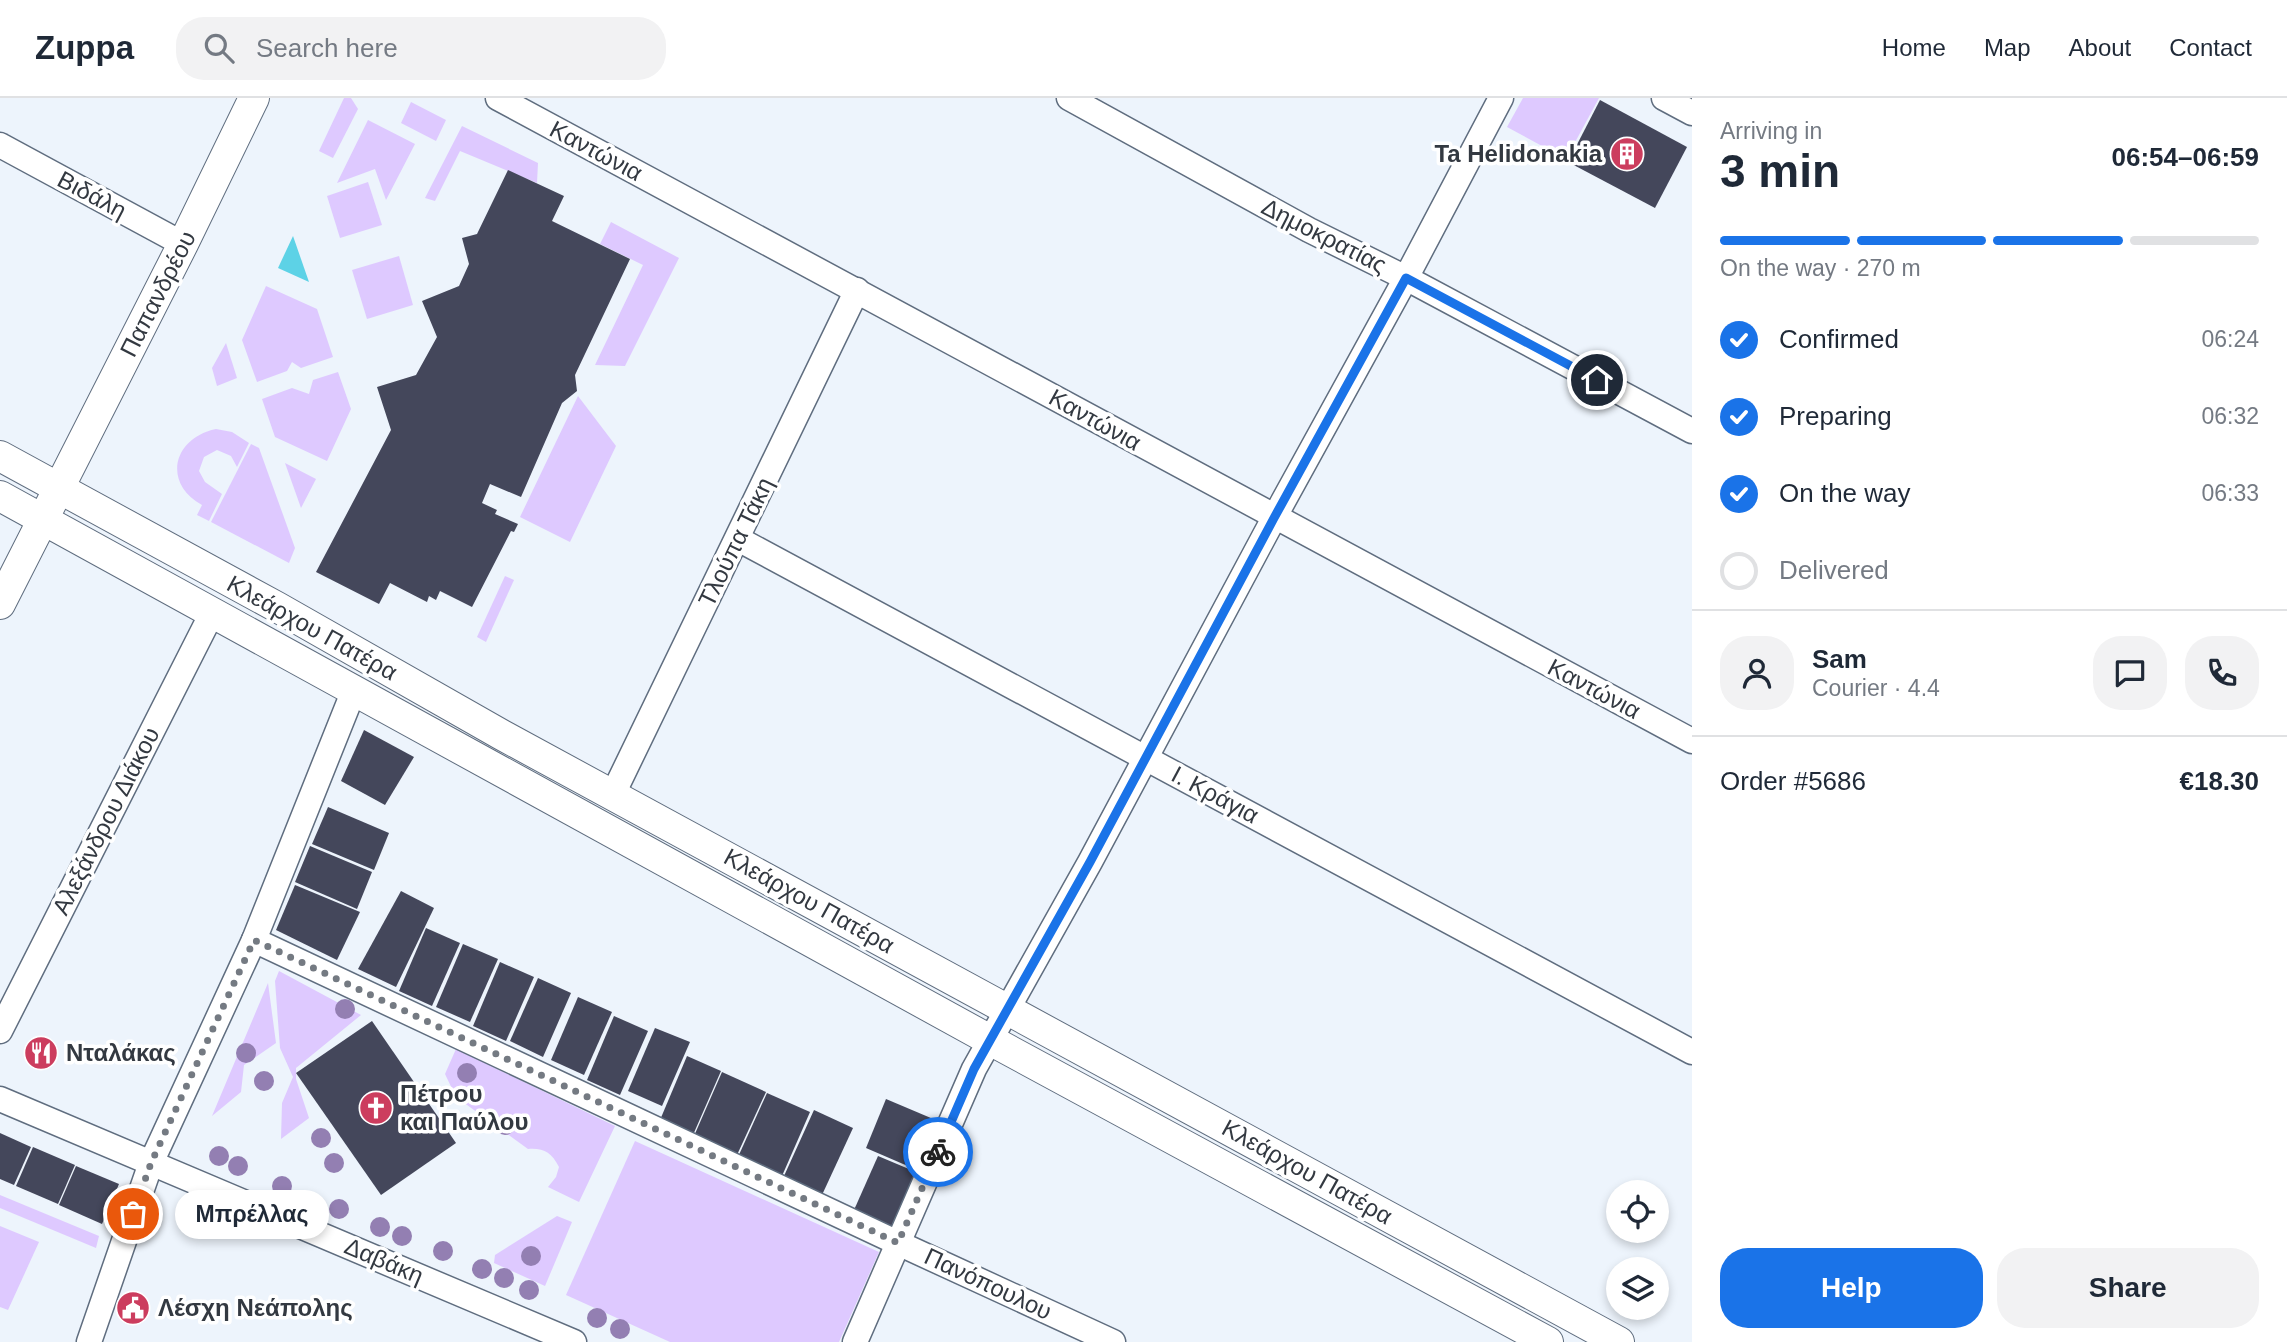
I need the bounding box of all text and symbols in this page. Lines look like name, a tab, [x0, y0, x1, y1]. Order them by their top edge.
search box	[176, 17, 666, 80]
text: Zuppa	[35, 29, 134, 66]
icon: search	[200, 29, 238, 67]
text: Search here	[256, 33, 398, 63]
text: Home	[1882, 34, 1946, 61]
text: Map	[1984, 34, 2031, 61]
text: About	[2069, 34, 2131, 61]
text: Contact	[2169, 34, 2252, 61]
street label: Καντώνια	[545, 115, 647, 186]
text: Arriving in	[1720, 118, 1822, 144]
building icon: Ta Helidonakia	[1608, 135, 1646, 173]
place label: Ta Helidonakia	[1434, 140, 1603, 167]
text: 06:54–06:59	[2112, 142, 2259, 172]
text: 3 min	[1720, 145, 1840, 197]
street label: Βιδάλη	[53, 165, 131, 224]
street label: Δημοκρατίας	[1257, 193, 1391, 279]
street label: Παπανδρέου	[114, 226, 201, 361]
text: On the way · 270 m	[1720, 255, 1921, 281]
icon: check	[1720, 321, 1758, 359]
text: Confirmed	[1779, 324, 1899, 354]
text: 06:24	[2201, 326, 2259, 352]
pin	[1567, 350, 1627, 410]
icon: home	[1578, 361, 1616, 399]
street label: Καντώνια	[1045, 383, 1146, 456]
icon: check	[1720, 398, 1758, 436]
text: Preparing	[1779, 401, 1892, 431]
text: 06:32	[2201, 403, 2259, 429]
street label: Τλούπα Τάκη	[693, 473, 778, 611]
icon: check	[1720, 475, 1758, 513]
text: On the way	[1779, 478, 1911, 508]
text: 06:33	[2201, 480, 2259, 506]
text: Delivered	[1779, 555, 1889, 585]
street label: Κλεάρχου Πατέρα	[222, 570, 402, 686]
button: person	[1720, 636, 1794, 710]
button: chat	[2093, 636, 2167, 710]
button: phone	[2185, 636, 2259, 710]
text: Sam	[1812, 644, 1867, 674]
street label: Καντώνια	[1543, 653, 1645, 724]
text: Courier · 4.4	[1812, 675, 1940, 701]
street label: Αλεξάνδρου Διάκου	[47, 722, 165, 919]
street label: Ι. Κράγια	[1167, 760, 1264, 829]
text: Order #5686	[1720, 766, 1866, 796]
text: €18.30	[2179, 766, 2259, 796]
street label: Κλεάρχου Πατέρα	[719, 843, 899, 959]
restaurant icon: Νταλάκας	[22, 1034, 60, 1072]
place label: Νταλάκας	[66, 1039, 176, 1066]
place label: Πέτρου και Παύλου	[400, 1080, 528, 1135]
church icon: Πέτρου και Παύλου	[357, 1089, 395, 1127]
street label: Κλεάρχου Πατέρα	[1217, 1114, 1397, 1230]
courier	[903, 1117, 973, 1187]
icon: bike	[919, 1133, 957, 1171]
map controls	[1606, 1180, 1669, 1320]
button: locate	[1606, 1180, 1669, 1243]
pin	[103, 1184, 163, 1244]
callout: Μπρέλλας	[175, 1190, 329, 1238]
icon: bag	[114, 1195, 152, 1233]
text: Μπρέλλας	[196, 1201, 308, 1227]
street label: Δαβάκη	[341, 1232, 428, 1289]
street label: Πανόπουλου	[920, 1242, 1056, 1325]
button: Help	[1720, 1248, 1983, 1328]
button: Share	[1997, 1248, 2259, 1328]
button: layers	[1606, 1257, 1669, 1320]
public building icon: Λέσχη Νεάπολης	[114, 1289, 152, 1327]
place label: Λέσχη Νεάπολης	[158, 1294, 353, 1321]

